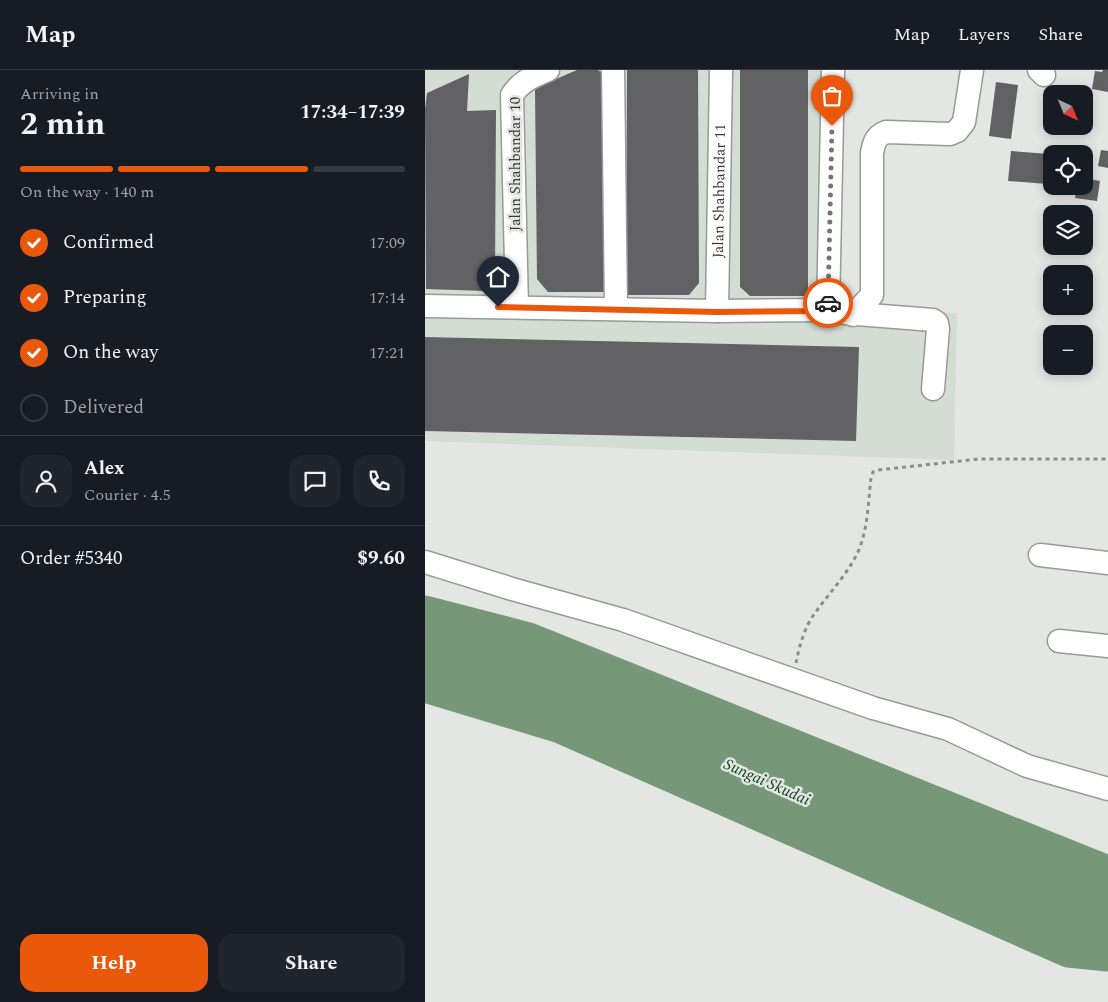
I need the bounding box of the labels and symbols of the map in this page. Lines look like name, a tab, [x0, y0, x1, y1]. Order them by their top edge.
pin	[811, 75, 853, 126]
north arrow	[1043, 85, 1093, 135]
street label: Jalan Shahbandar 10	[504, 97, 527, 231]
street label: Jalan Shahbandar 11	[706, 124, 732, 258]
pin	[477, 256, 519, 307]
courier	[803, 278, 853, 328]
water label: Sungai Skudai	[720, 752, 815, 812]

